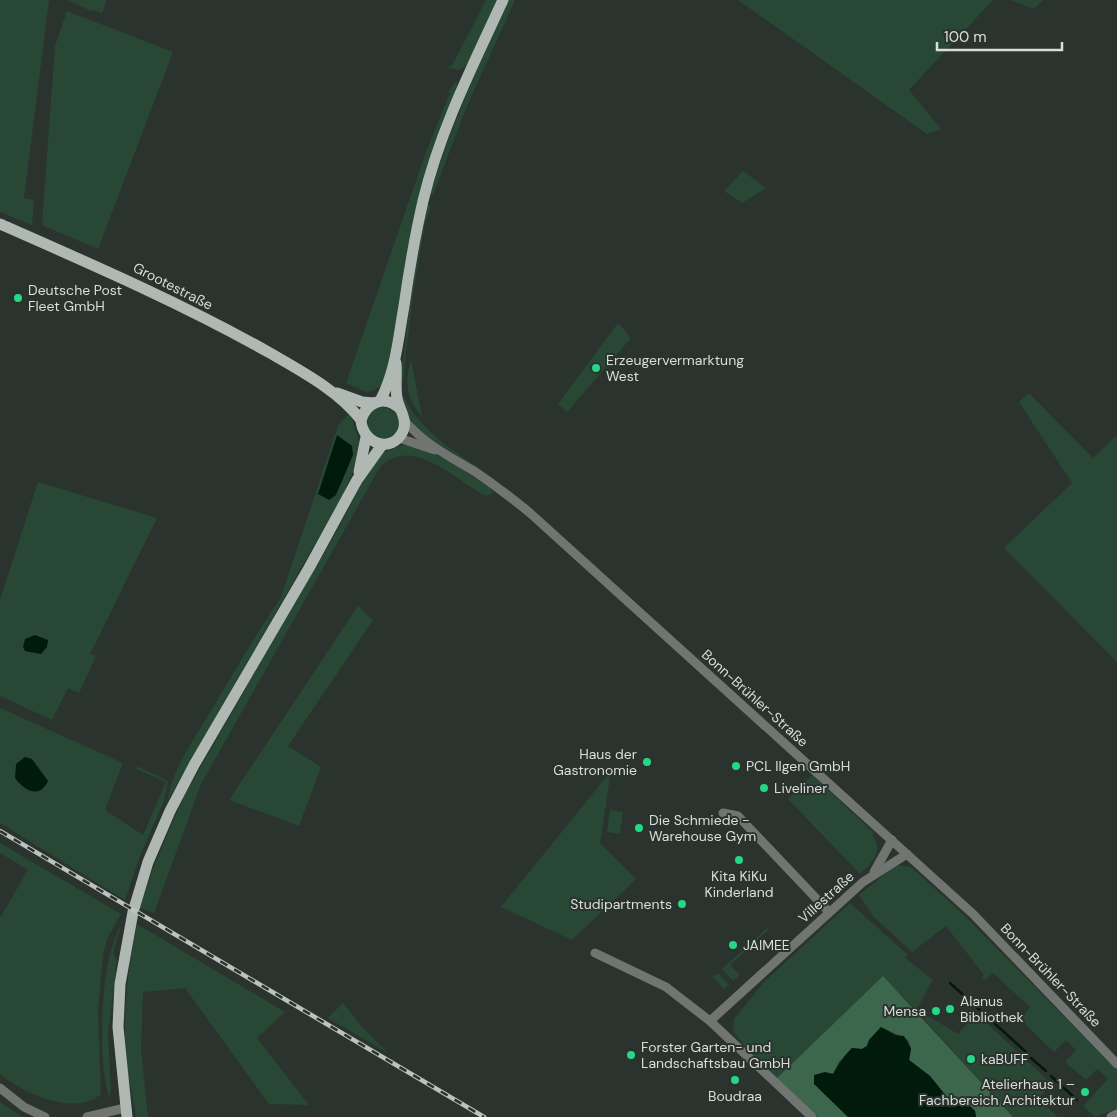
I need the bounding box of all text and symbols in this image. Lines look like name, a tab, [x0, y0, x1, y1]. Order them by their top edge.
scale bar	[937, 20, 1062, 52]
text: 100 m	[944, 27, 987, 47]
street label: Grootestraße	[130, 258, 216, 314]
place label: Deutsche Post Fleet GmbH	[28, 281, 122, 315]
marker: Deutsche Post Fleet GmbH	[12, 292, 24, 304]
place label: Erzeugervermarktung West	[606, 351, 744, 385]
marker: Erzeugervermarktung West	[590, 362, 602, 374]
street label: Bonn-Brühler-Straße	[698, 645, 812, 751]
place label: Haus der Gastronomie	[553, 745, 637, 779]
marker: Haus der Gastronomie	[641, 756, 653, 768]
place label: PCL Ilgen GmbH	[746, 757, 850, 775]
marker: PCL Ilgen GmbH	[730, 760, 742, 772]
place label: Liveliner	[774, 779, 827, 797]
marker: Liveliner	[758, 782, 770, 794]
place label: Die Schmiede - Warehouse Gym	[649, 811, 756, 845]
marker: Die Schmiede - Warehouse Gym	[633, 822, 645, 834]
marker: Kita KiKu Kinderland	[733, 854, 745, 866]
place label: Kita KiKu Kinderland	[704, 867, 774, 901]
street label: Villestraße	[794, 867, 858, 927]
place label: Studipartments	[570, 895, 672, 913]
marker: Studipartments	[676, 898, 688, 910]
street label: Bonn-Brühler-Straße	[997, 919, 1105, 1031]
place label: JAIMEE	[743, 936, 790, 954]
marker: JAIMEE	[727, 939, 739, 951]
place label: Alanus Bibliothek	[960, 992, 1024, 1026]
place label: Mensa	[884, 1002, 926, 1020]
marker: Alanus Bibliothek	[944, 1003, 956, 1015]
marker: Mensa	[930, 1005, 942, 1017]
place label: Forster Garten- und Landschaftsbau GmbH	[641, 1038, 790, 1072]
marker: Forster Garten- und Landschaftsbau GmbH	[625, 1049, 637, 1061]
place label: kaBUFF	[981, 1050, 1029, 1068]
marker: kaBUFF	[965, 1053, 977, 1065]
marker: Boudraa	[729, 1074, 741, 1086]
place label: Atelierhaus 1 – Fachbereich Architektur	[919, 1075, 1075, 1109]
marker: Atelierhaus 1 – Fachbereich Architektur	[1079, 1086, 1091, 1098]
place label: Boudraa	[708, 1087, 762, 1105]

